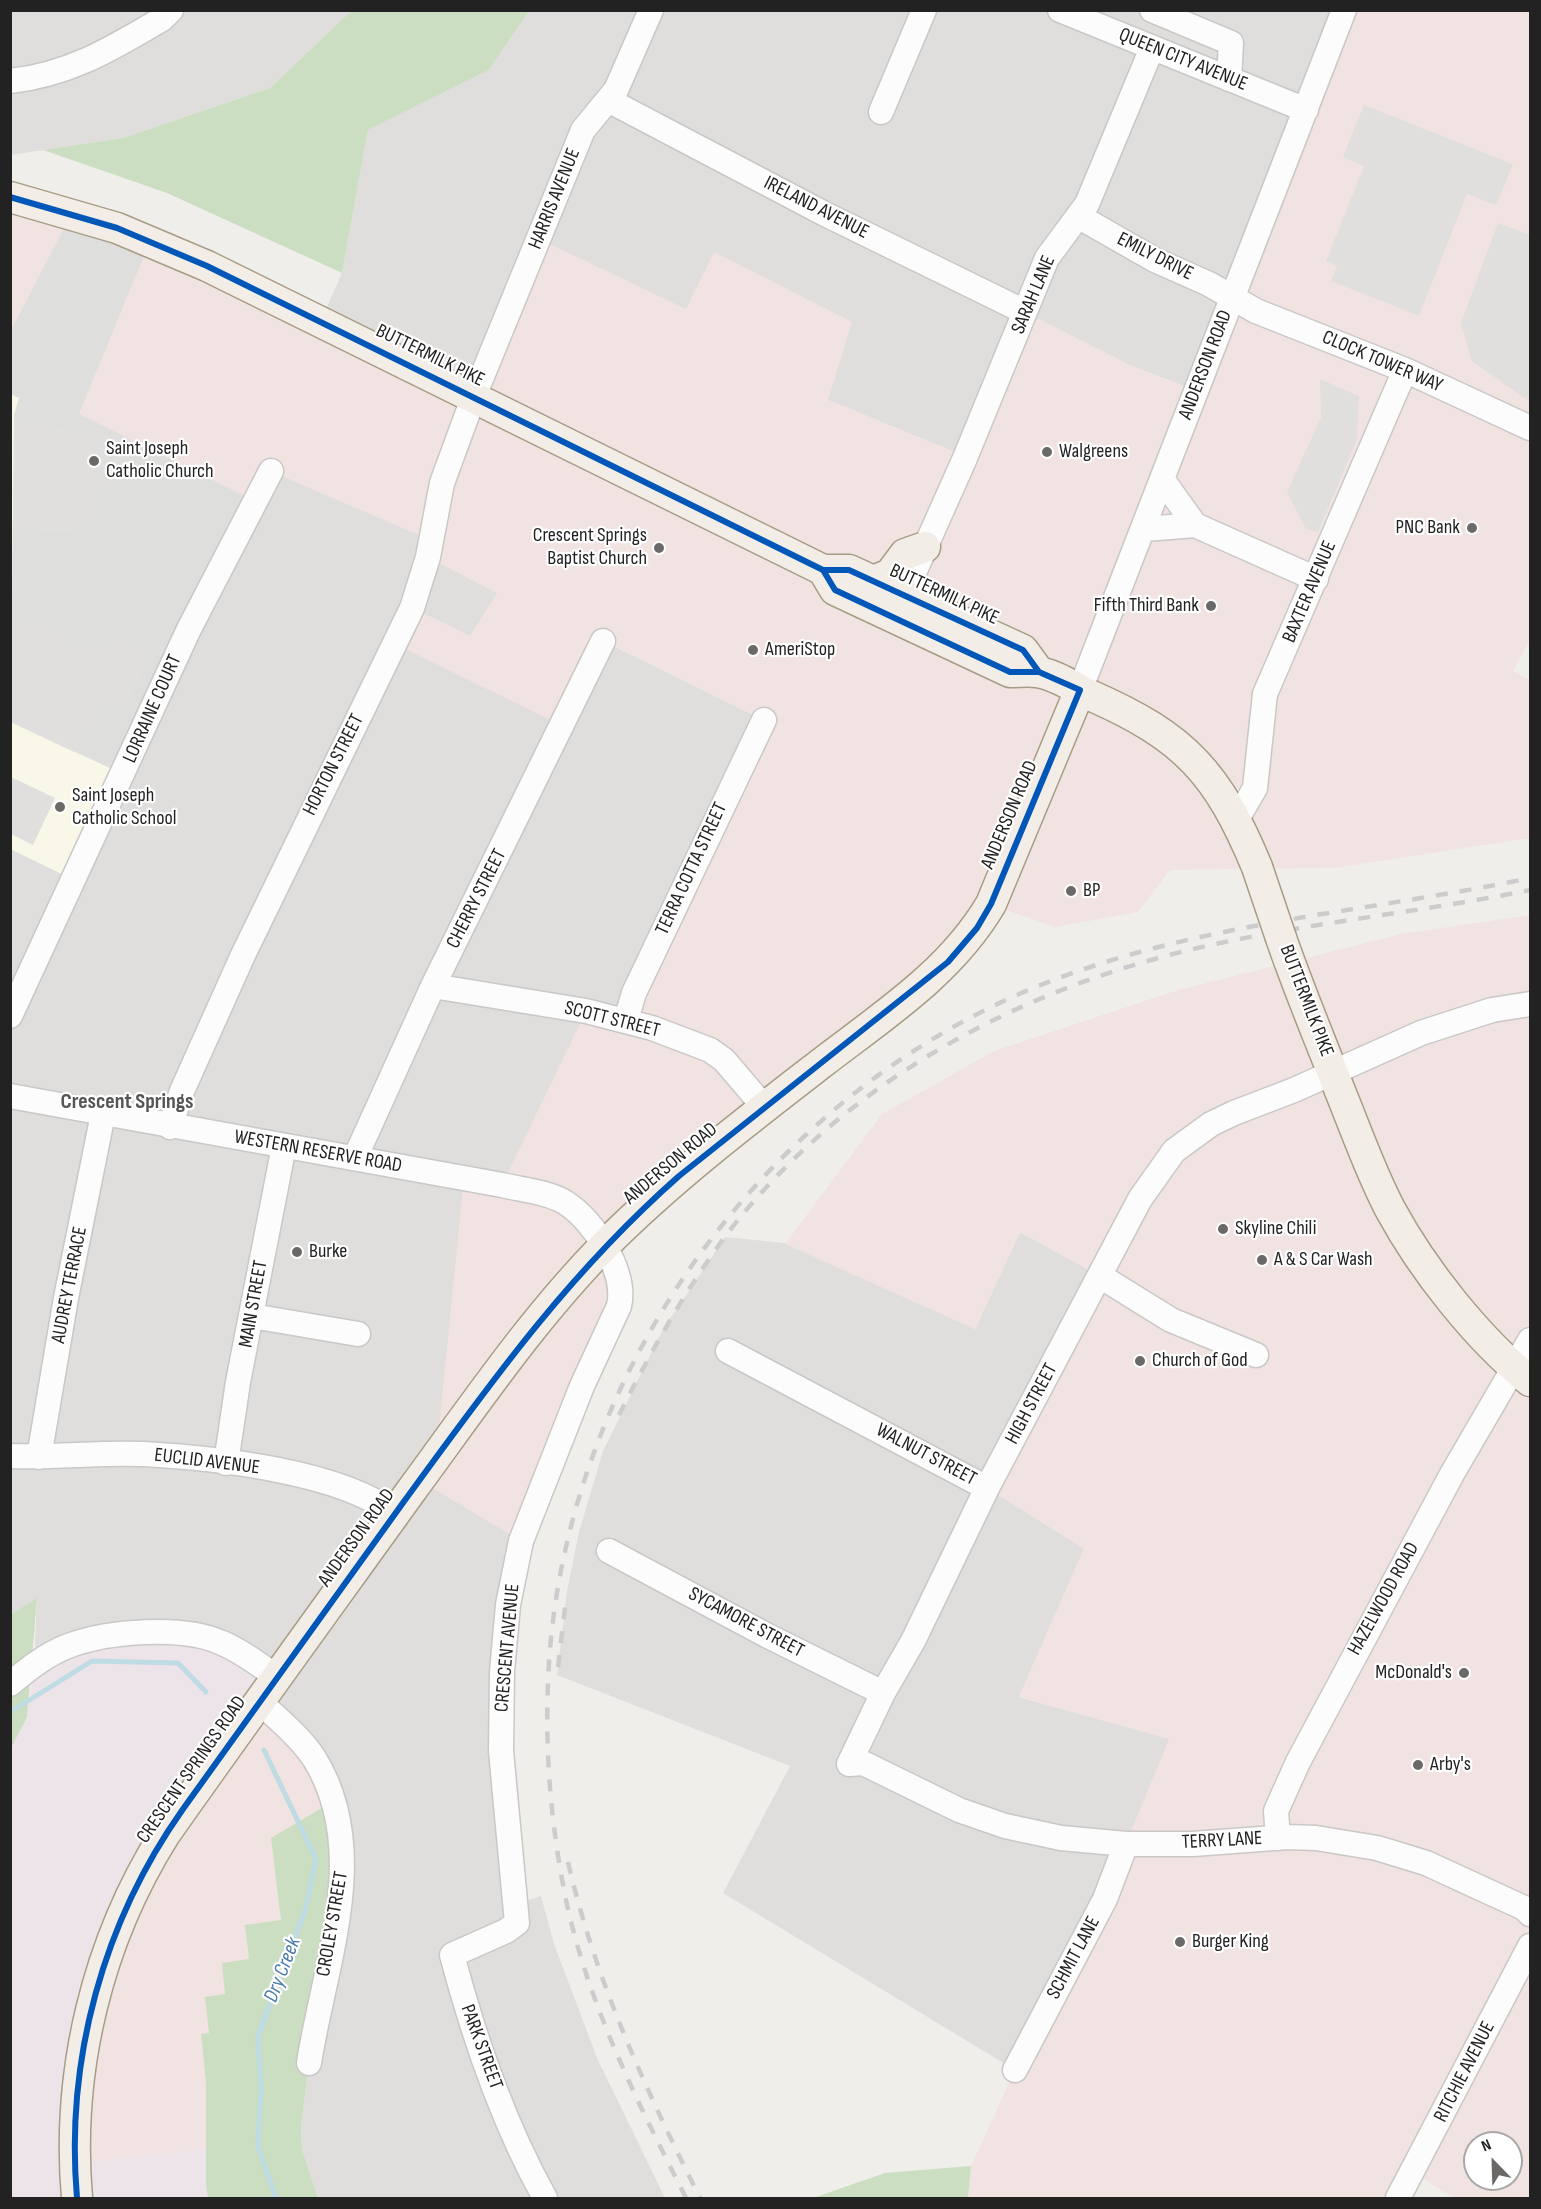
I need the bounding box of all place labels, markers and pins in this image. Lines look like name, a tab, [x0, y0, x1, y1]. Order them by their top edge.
place label: Saint Joseph Catholic Church	[106, 437, 214, 484]
place label: Walgreens	[1059, 440, 1128, 464]
marker: Walgreens	[1040, 445, 1054, 459]
marker: Saint Joseph Catholic Church	[87, 454, 101, 468]
place label: PNC Bank	[1396, 516, 1460, 540]
marker: PNC Bank	[1465, 521, 1479, 535]
place label: Crescent Springs Baptist Church	[533, 524, 647, 571]
marker: Crescent Springs Baptist Church	[652, 541, 666, 555]
place label: Fifth Third Bank	[1094, 594, 1199, 618]
marker: Fifth Third Bank	[1204, 599, 1218, 613]
place label: AmeriStop	[765, 638, 835, 662]
marker: AmeriStop	[746, 643, 760, 657]
place label: Saint Joseph Catholic School	[72, 784, 176, 831]
marker: Saint Joseph Catholic School	[53, 800, 67, 814]
place label: BP	[1083, 879, 1100, 903]
marker: BP	[1064, 884, 1078, 898]
place label: Skyline Chili	[1235, 1217, 1316, 1241]
marker: Skyline Chili	[1216, 1222, 1230, 1236]
place label: Burke	[309, 1240, 347, 1264]
marker: Burke	[290, 1245, 304, 1259]
place label: A & S Car Wash	[1274, 1248, 1373, 1272]
marker: A & S Car Wash	[1255, 1253, 1269, 1267]
place label: Church of God	[1152, 1349, 1248, 1373]
marker: Church of God	[1133, 1354, 1147, 1368]
place label: McDonald's	[1375, 1661, 1452, 1685]
marker: McDonald's	[1457, 1666, 1471, 1680]
place label: Arby's	[1430, 1753, 1471, 1777]
marker: Arby's	[1411, 1758, 1425, 1772]
place label: Burger King	[1192, 1930, 1269, 1954]
marker: Burger King	[1173, 1935, 1187, 1949]

